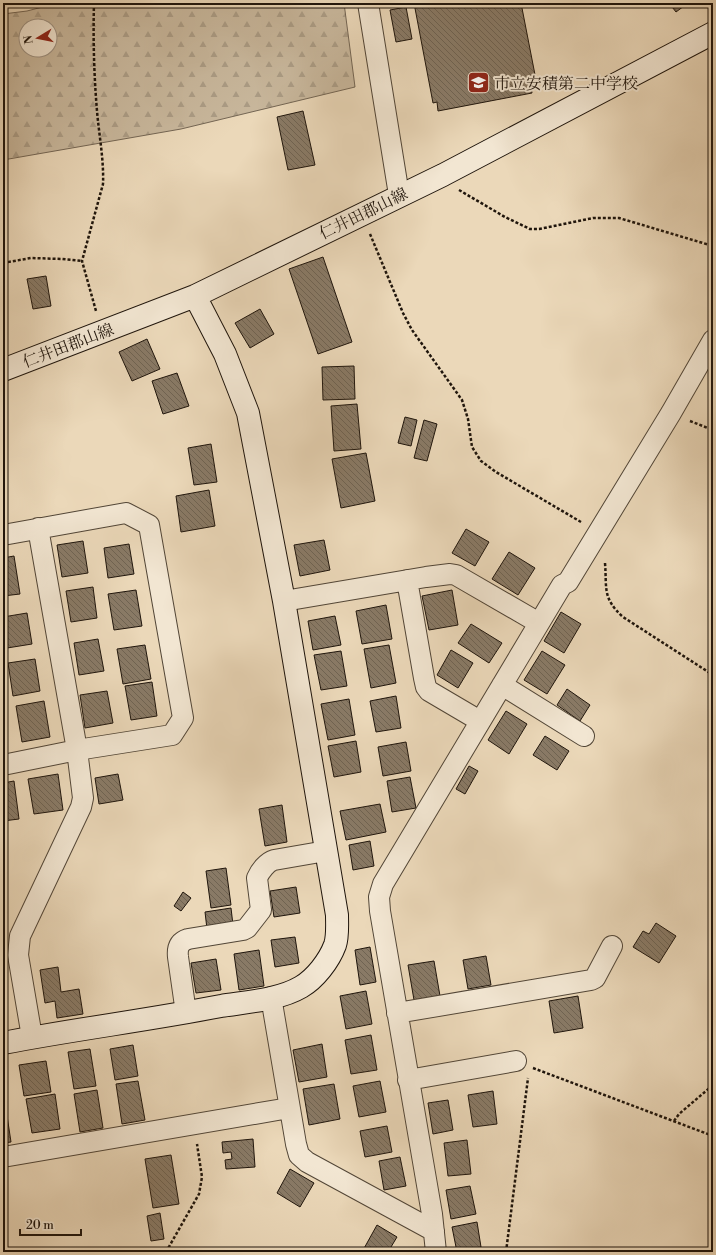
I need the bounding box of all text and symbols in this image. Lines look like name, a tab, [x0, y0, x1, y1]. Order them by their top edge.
north arrow	[18, 18, 58, 58]
text: N	[21, 34, 37, 45]
school or university icon: 市立安積第二中学校	[465, 70, 491, 96]
place label: 市立安積第二中学校	[494, 74, 638, 94]
street label: 仁井田郡山線	[316, 184, 411, 244]
street label: 仁井田郡山線	[20, 319, 117, 372]
scale bar	[20, 1211, 81, 1237]
text: 20 m	[26, 1218, 54, 1233]

